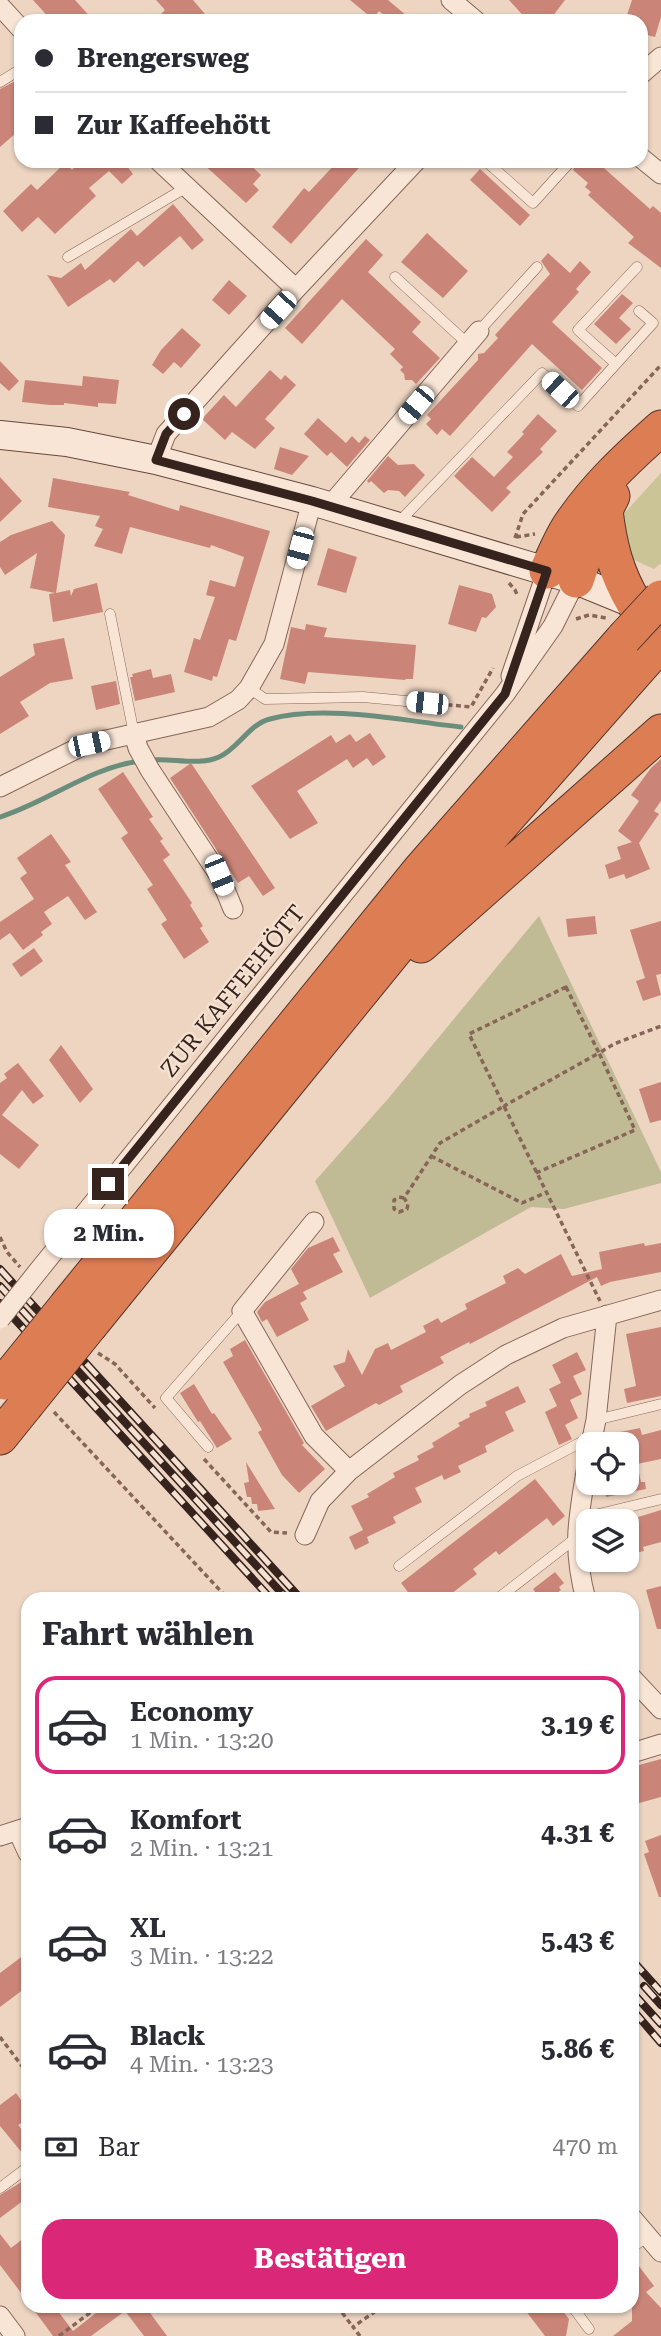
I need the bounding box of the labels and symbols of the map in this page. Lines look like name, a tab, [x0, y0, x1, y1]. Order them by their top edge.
car	[257, 287, 300, 333]
car	[538, 368, 583, 412]
car	[395, 382, 438, 428]
route start	[168, 398, 200, 430]
car	[285, 525, 316, 571]
car	[406, 690, 449, 716]
car	[67, 729, 112, 759]
car	[202, 852, 237, 898]
street label: ZUR KAFFEEHÖTT	[155, 900, 311, 1082]
route end	[92, 1168, 124, 1200]
callout: 2 Min.	[43, 1208, 173, 1258]

